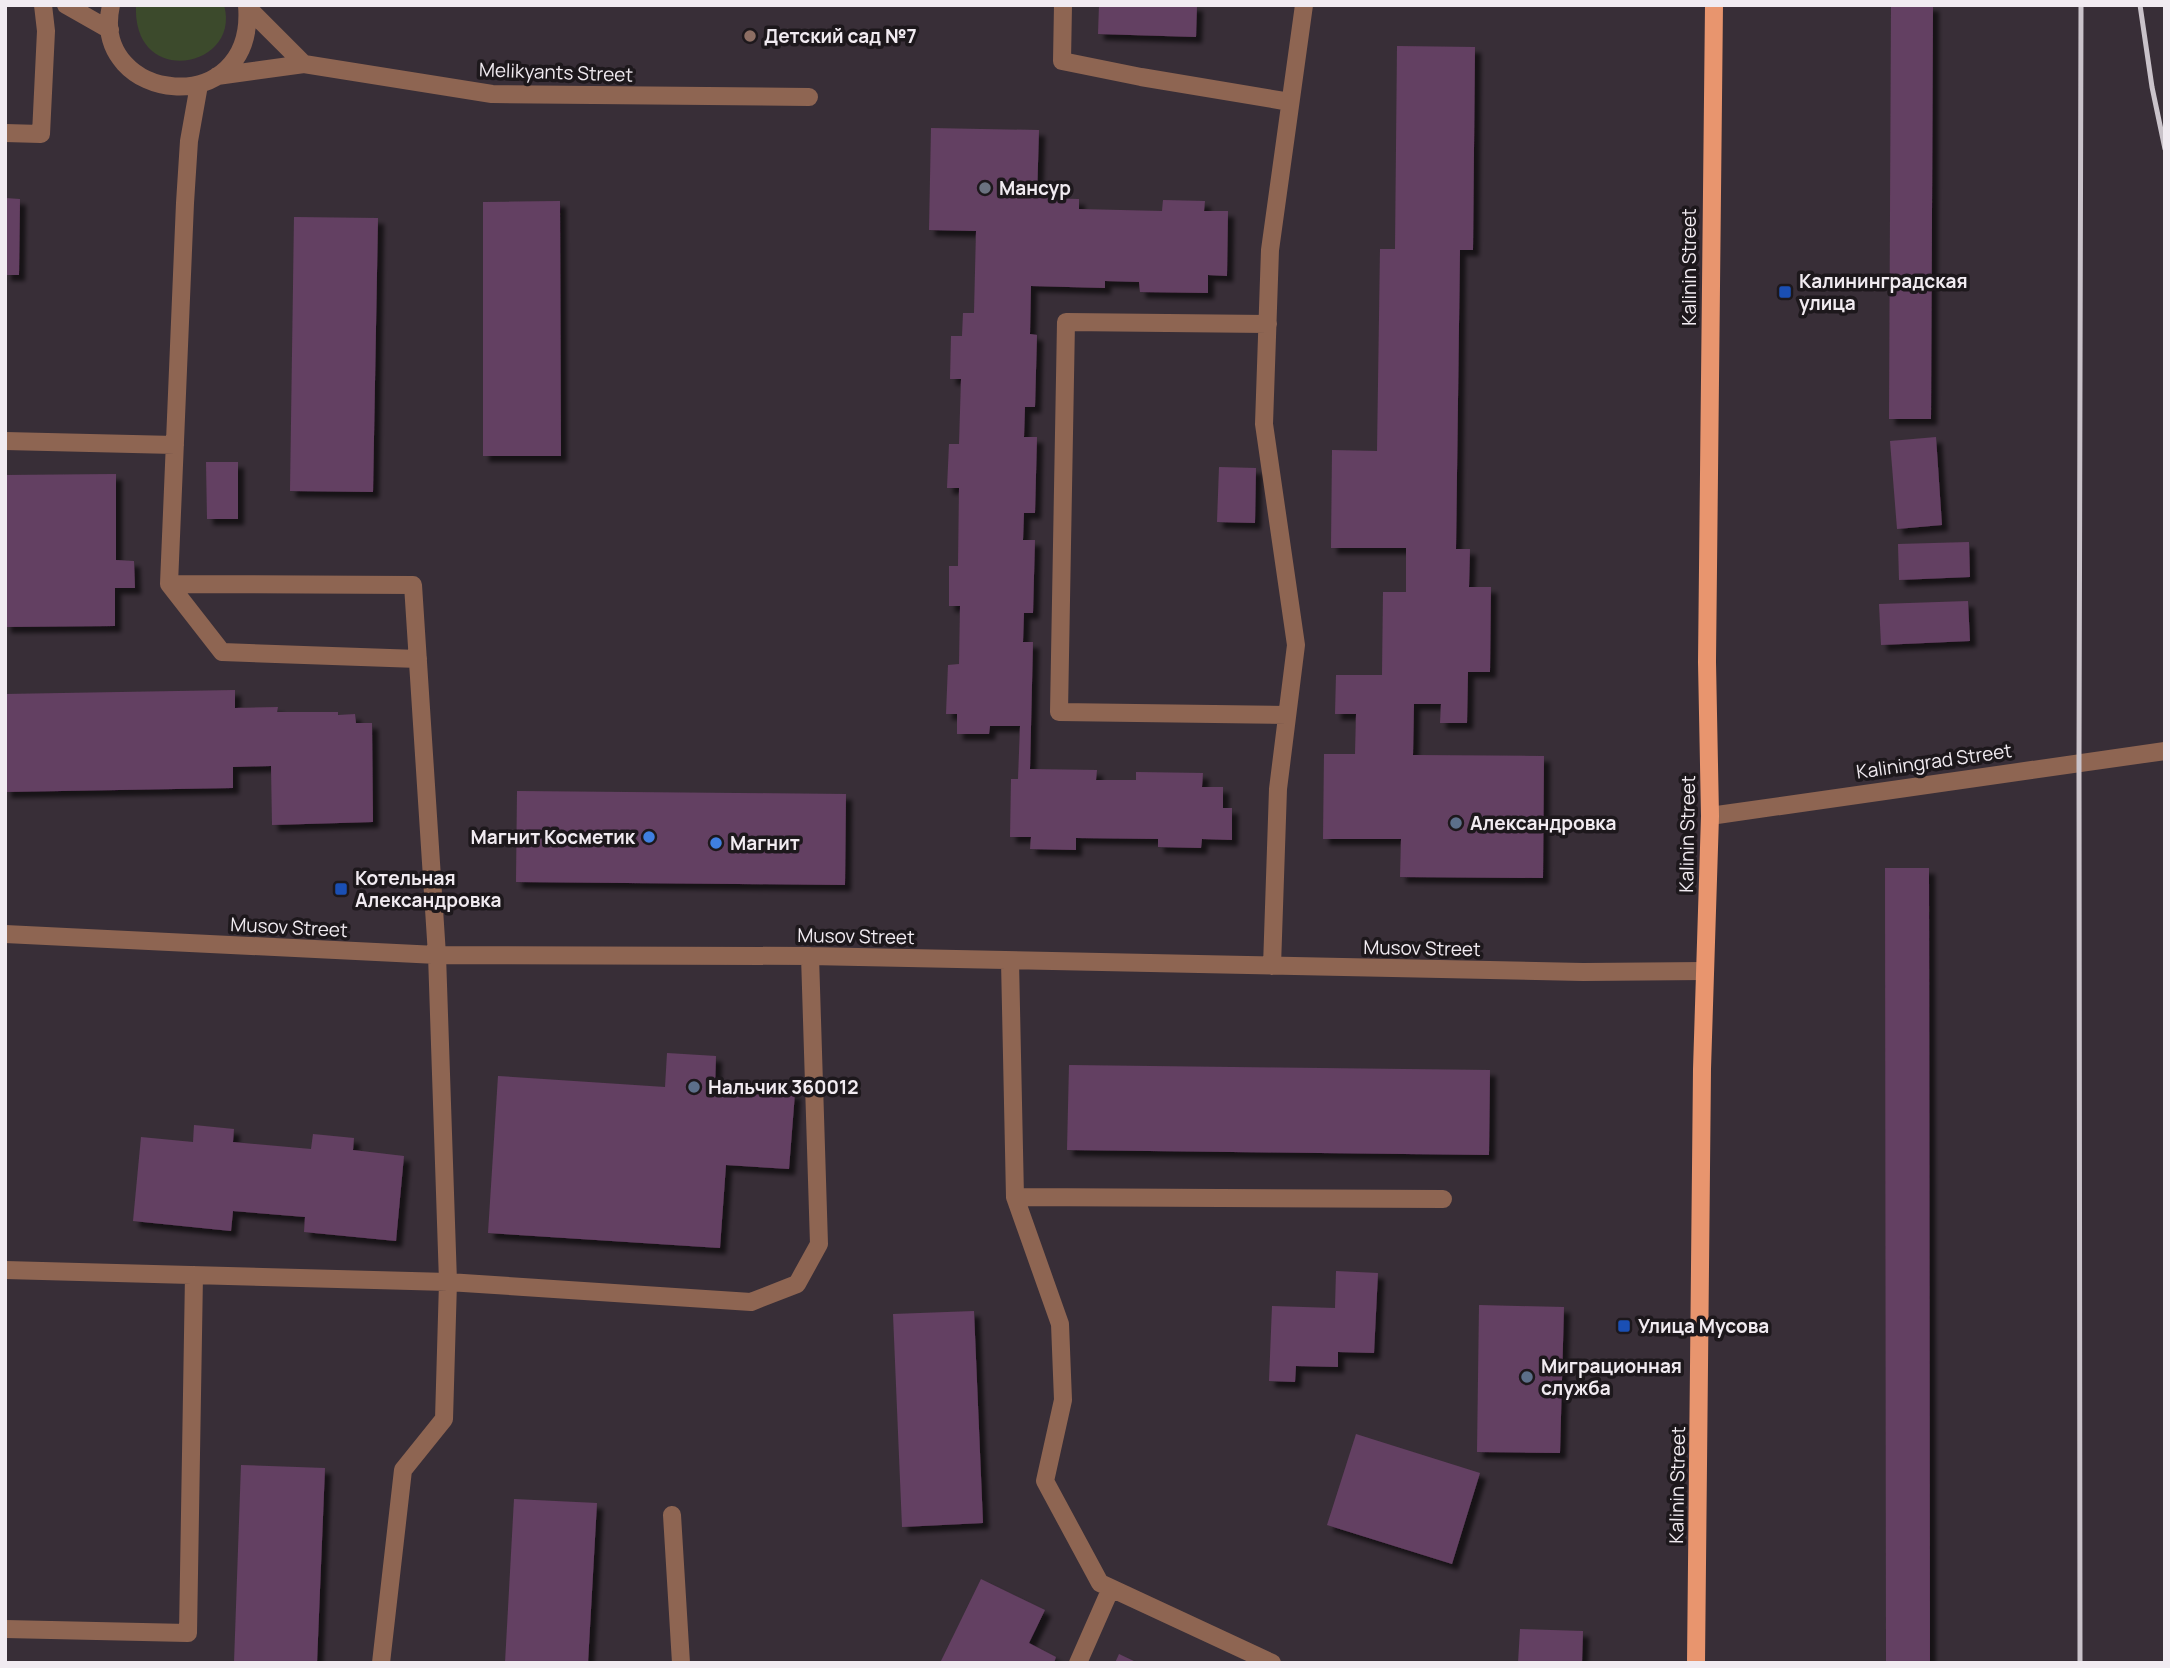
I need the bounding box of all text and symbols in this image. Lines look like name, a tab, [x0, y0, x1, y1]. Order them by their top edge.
place label: Детский сад №7	[764, 23, 917, 49]
marker: Детский сад №7	[742, 28, 758, 44]
street label: Melikyants Street	[479, 56, 633, 88]
place label: Мансур	[999, 175, 1071, 201]
marker: Мансур	[977, 180, 993, 196]
street label: Kalinin Street	[1676, 208, 1702, 326]
place label: Калининградская улица	[1799, 268, 1967, 316]
marker: Калининградская улица	[1777, 284, 1793, 300]
street label: Kaliningrad Street	[1855, 737, 2013, 785]
street label: Kalinin Street	[1673, 775, 1701, 893]
place label: Александровка	[1470, 810, 1617, 836]
marker: Александровка	[1448, 815, 1464, 831]
place label: Магнит Косметик	[470, 824, 636, 850]
marker: Магнит Косметик	[641, 829, 657, 845]
place label: Магнит	[730, 830, 800, 856]
marker: Магнит	[708, 835, 724, 851]
place label: Котельная Александровка	[355, 865, 502, 913]
marker: Котельная Александровка	[333, 881, 349, 897]
street label: Musov Street	[230, 911, 348, 943]
street label: Musov Street	[797, 922, 915, 950]
street label: Musov Street	[1363, 934, 1481, 962]
place label: Нальчик 360012	[708, 1074, 859, 1100]
marker: Нальчик 360012	[686, 1079, 702, 1095]
place label: Улица Мусова	[1638, 1313, 1769, 1339]
marker: Улица Мусова	[1616, 1318, 1632, 1334]
place label: Миграционная служба	[1541, 1353, 1682, 1401]
marker: Миграционная служба	[1519, 1369, 1535, 1385]
street label: Kalinin Street	[1663, 1426, 1691, 1544]

